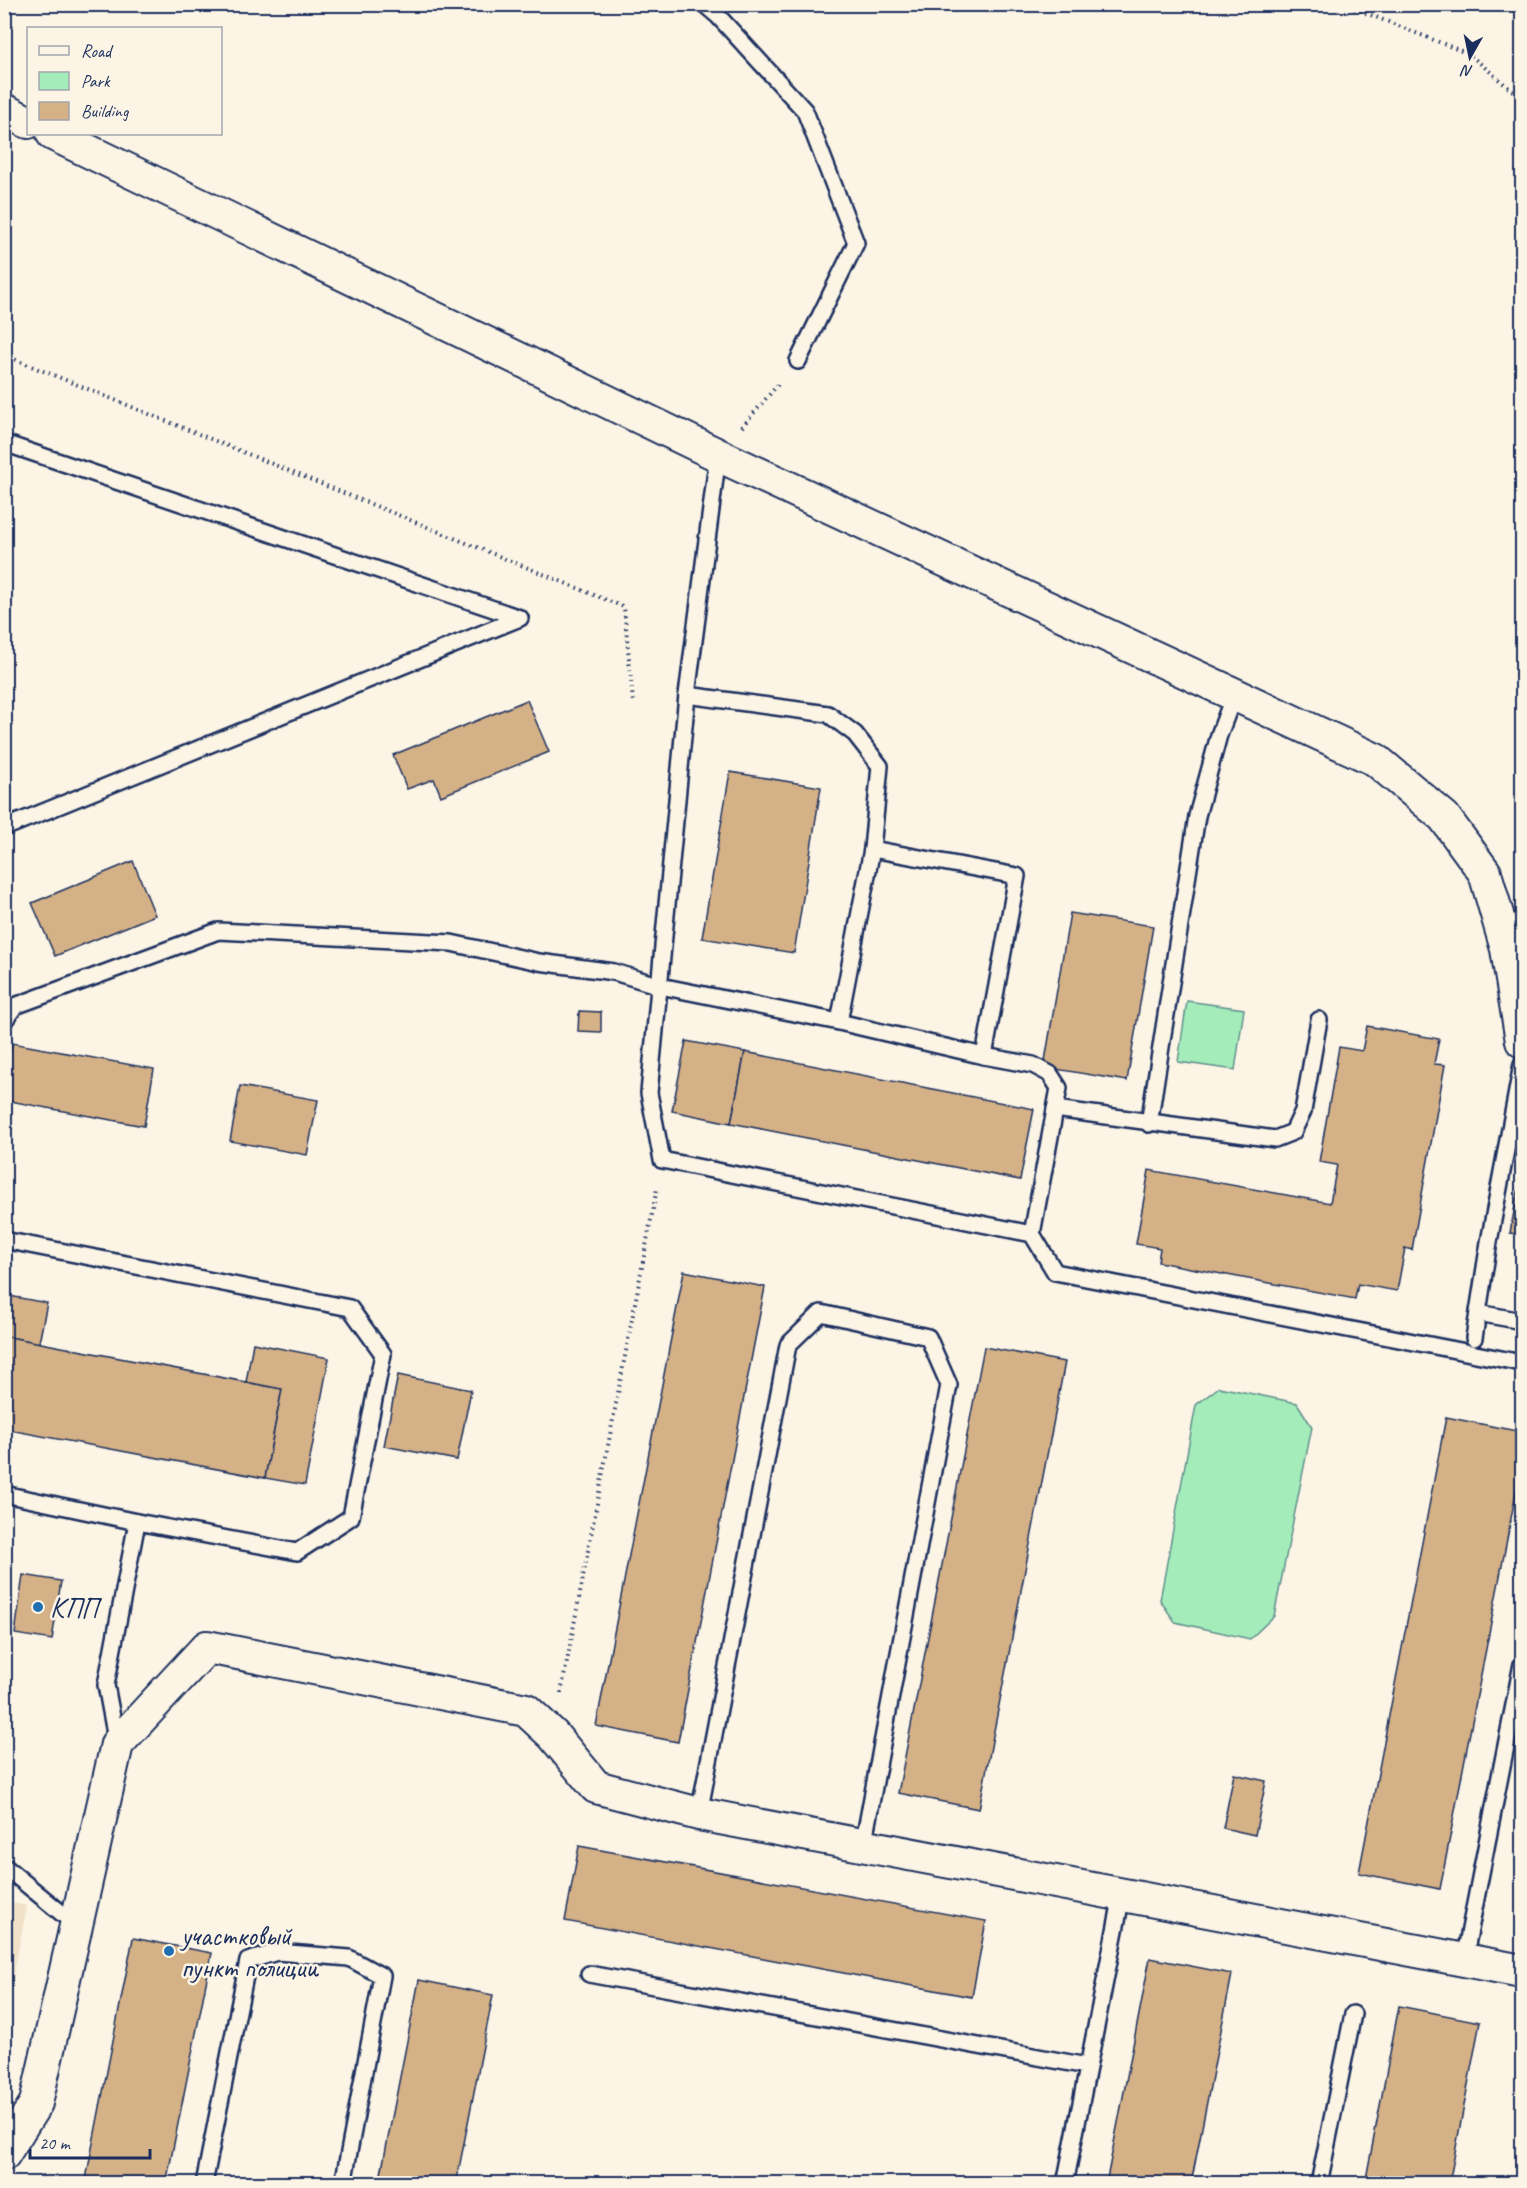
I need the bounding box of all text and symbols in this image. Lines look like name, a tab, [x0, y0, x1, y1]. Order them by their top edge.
legend	[27, 27, 222, 135]
north arrow	[1440, 27, 1500, 87]
text: Road	[81, 40, 114, 62]
text: N	[1458, 60, 1474, 81]
text: Park	[81, 70, 111, 92]
text: Building	[81, 100, 130, 122]
place label: КПП	[50, 1590, 103, 1625]
marker: КПП	[31, 1600, 45, 1614]
place label: участковый пункт полиции	[179, 1918, 319, 1985]
marker: участковый пункт полиции	[162, 1944, 176, 1958]
scale bar	[30, 2122, 150, 2160]
text: 20 m	[39, 2132, 72, 2154]

